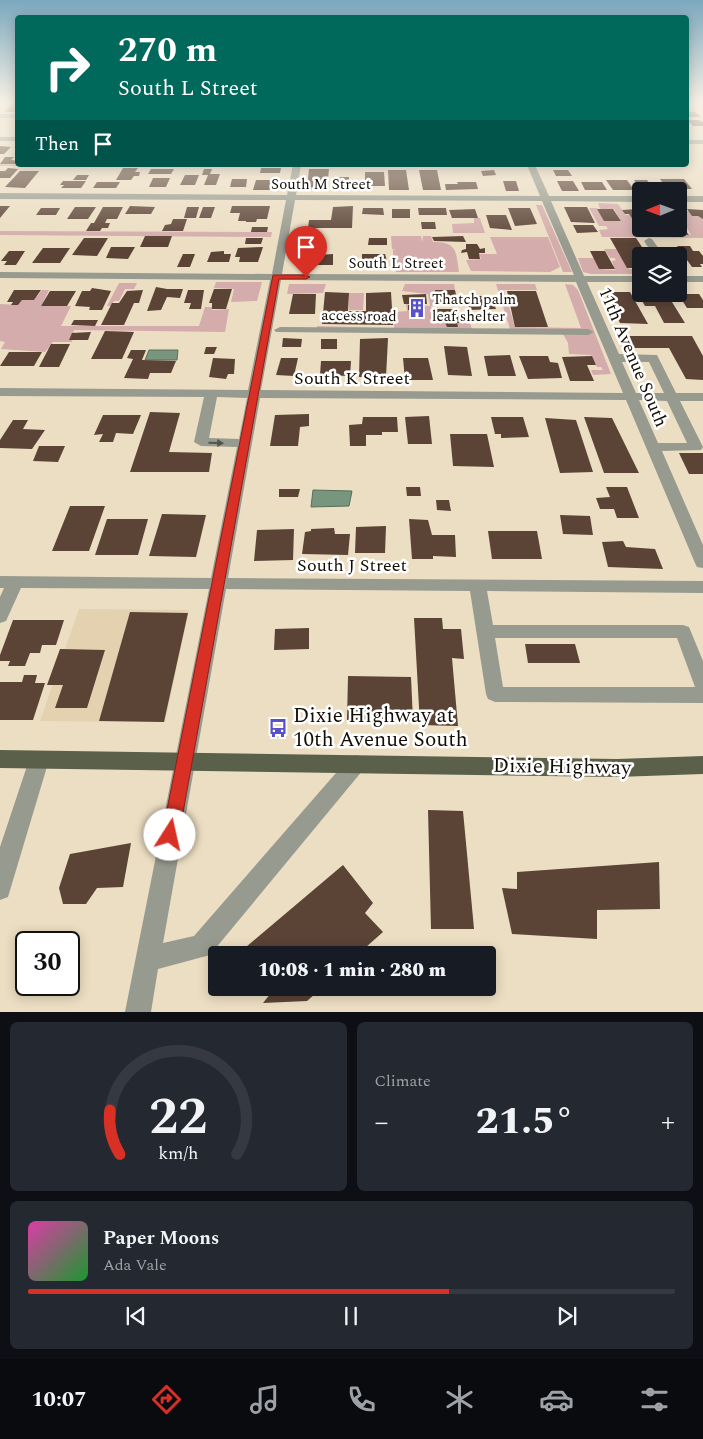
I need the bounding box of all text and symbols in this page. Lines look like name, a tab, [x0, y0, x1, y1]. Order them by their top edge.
text: 270 m	[118, 24, 217, 77]
icon: right	[35, 35, 100, 100]
text: South L Street	[118, 72, 258, 105]
text: Then	[35, 130, 79, 159]
icon: arrive	[89, 130, 117, 158]
street label: South M Street	[271, 173, 371, 196]
north arrow	[632, 182, 688, 238]
map controls	[632, 182, 687, 302]
pin	[285, 226, 327, 277]
icon: arrive	[292, 233, 320, 261]
button: layers	[632, 247, 687, 302]
street label: South L Street	[348, 252, 444, 275]
street label: 11th Avenue South	[591, 283, 675, 431]
place label: Thatch palm leaf shelter	[432, 288, 516, 328]
building icon: Thatch palm leaf shelter	[406, 297, 428, 319]
street label: access road	[321, 304, 397, 328]
street label: South K Street	[294, 365, 410, 392]
one-way arrow	[208, 439, 224, 447]
street label: South J Street	[297, 552, 407, 579]
place label: Dixie Highway at 10th Avenue South	[293, 700, 468, 756]
bus stop icon: Dixie Highway at 10th Avenue South	[267, 717, 289, 739]
street label: Dixie Highway	[493, 750, 632, 784]
position arrow	[143, 808, 195, 860]
speed limit sign: 30	[15, 931, 80, 996]
text: 10:08 · 1 min · 280 m	[258, 956, 446, 985]
text: Climate	[375, 1069, 431, 1093]
text: 22	[149, 1078, 207, 1157]
text: 21.5°	[476, 1093, 574, 1151]
text: −	[375, 1101, 389, 1144]
text: +	[661, 1101, 675, 1144]
text: km/h	[158, 1140, 198, 1167]
text: Paper Moons	[103, 1224, 219, 1253]
text: Ada Vale	[103, 1253, 167, 1277]
icon: previous	[122, 1302, 150, 1330]
icon: pause	[337, 1302, 365, 1330]
icon: next	[553, 1302, 581, 1330]
icon: directions	[149, 1382, 184, 1417]
icon: music	[247, 1382, 282, 1417]
icon: phone	[344, 1382, 379, 1417]
icon: climate	[442, 1382, 477, 1417]
icon: car	[539, 1382, 574, 1417]
icon: filters	[637, 1382, 672, 1417]
text: 10:07	[31, 1383, 87, 1416]

